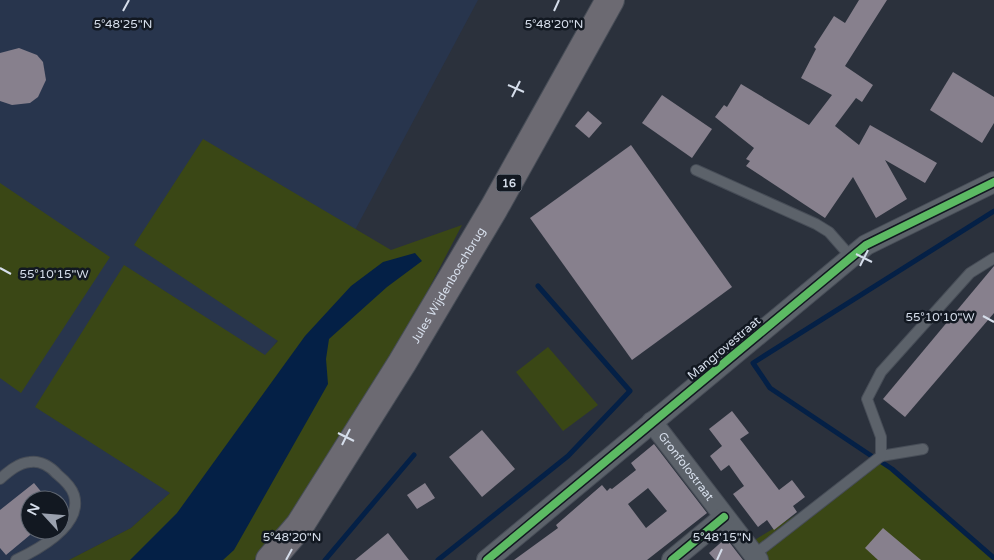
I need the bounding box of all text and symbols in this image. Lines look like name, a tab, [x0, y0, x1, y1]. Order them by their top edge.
text: 5°48'25"N	[94, 17, 152, 31]
text: 5°48'20"N	[525, 17, 583, 31]
road number: 16	[496, 174, 522, 192]
street label: Jules Wijdenboschbrug	[408, 225, 488, 346]
text: 55°10'15"W	[19, 267, 89, 281]
text: 55°10'10"W	[905, 310, 975, 324]
street label: Mangrovestraat	[685, 313, 764, 383]
street label: Gronfolostraat	[655, 429, 717, 504]
north arrow	[20, 490, 70, 540]
text: N	[24, 501, 44, 518]
text: 5°48'20"N	[263, 530, 321, 544]
text: 5°48'15"N	[693, 530, 751, 544]

